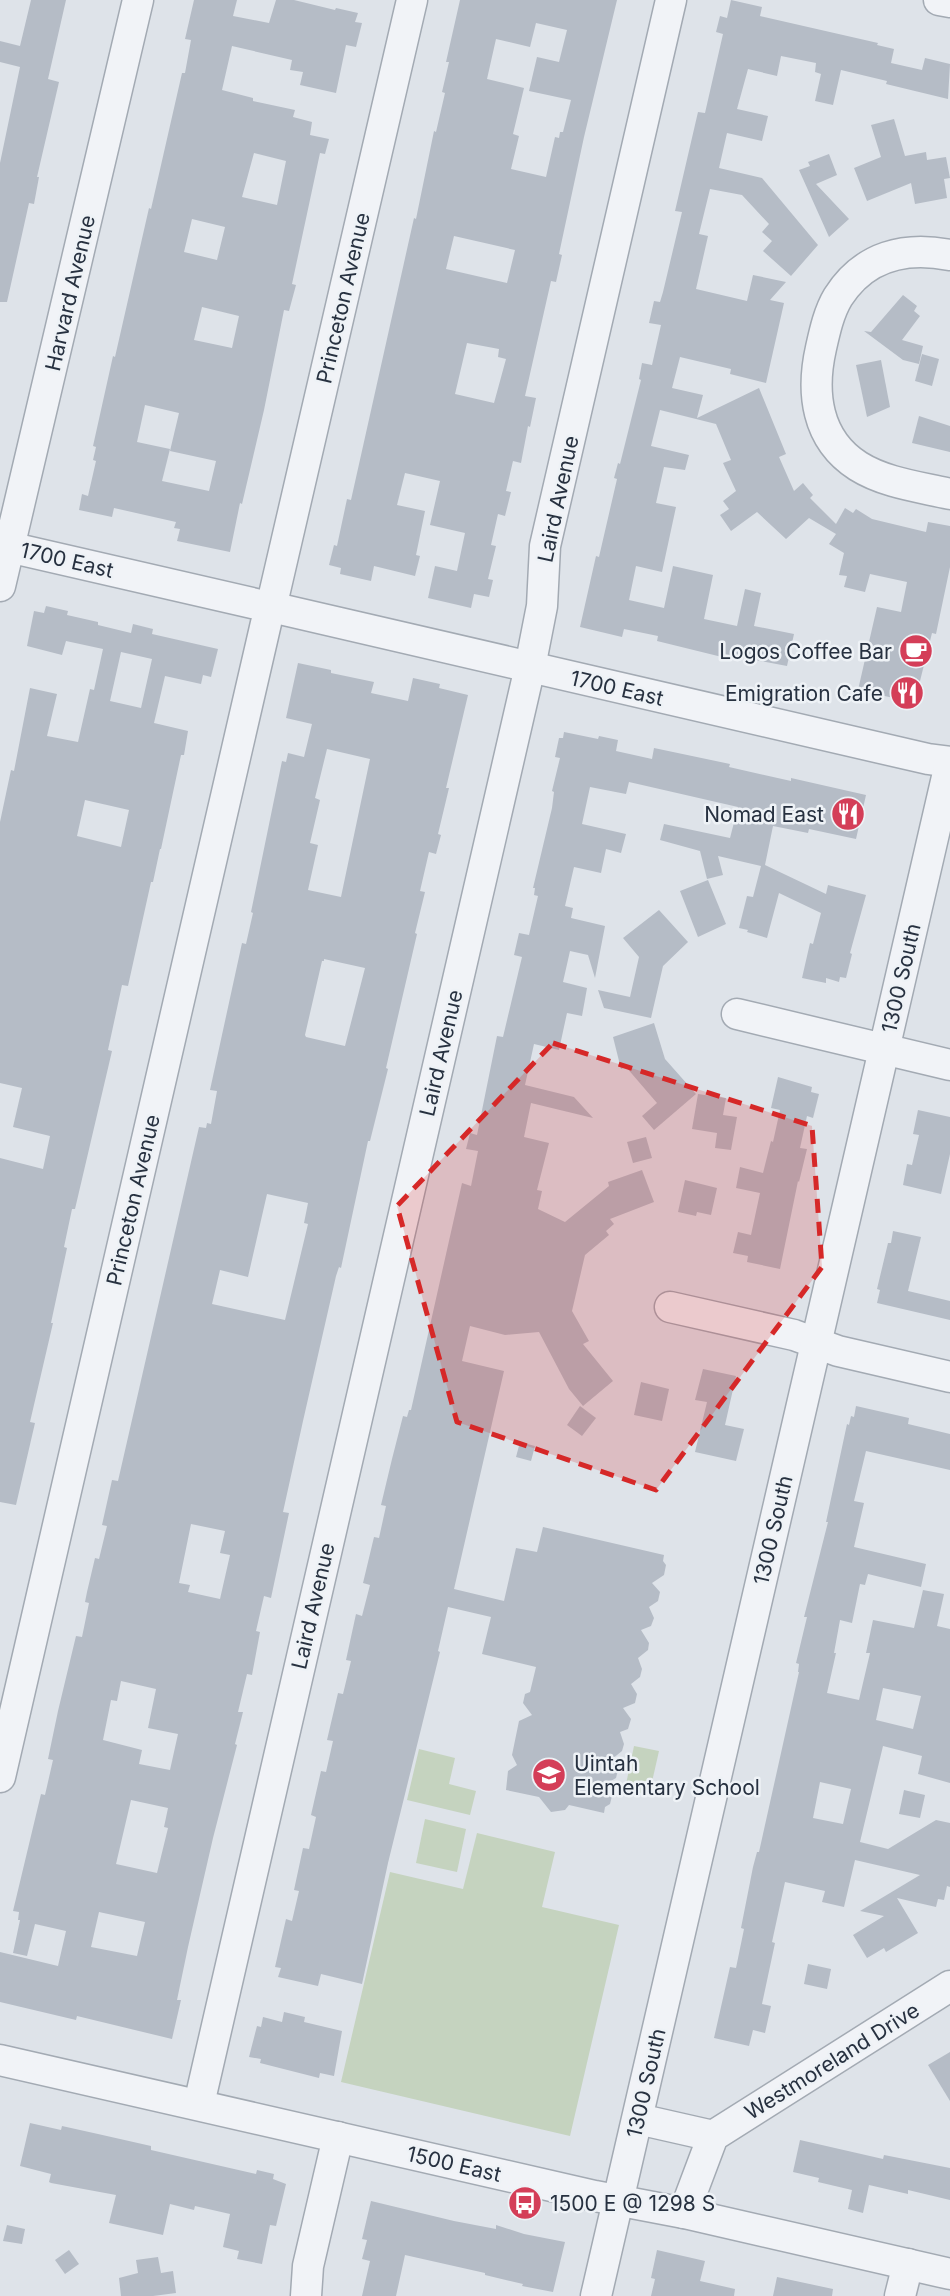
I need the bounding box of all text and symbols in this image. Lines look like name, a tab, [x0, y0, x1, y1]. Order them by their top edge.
street label: Princeton Avenue	[311, 210, 375, 386]
street label: Harvard Avenue	[40, 213, 100, 373]
street label: Laird Avenue	[532, 433, 584, 565]
street label: 1700 East	[18, 537, 116, 583]
cafe icon: Logos Coffee Bar	[897, 632, 935, 670]
place label: Logos Coffee Bar	[719, 639, 892, 664]
street label: 1700 East	[568, 665, 666, 711]
restaurant icon: Emigration Cafe	[888, 674, 926, 712]
place label: Emigration Cafe	[725, 681, 883, 706]
restaurant icon: Nomad East	[829, 795, 867, 833]
place label: Nomad East	[704, 802, 824, 827]
street label: 1300 South	[876, 921, 926, 1035]
street label: Laird Avenue	[414, 987, 468, 1119]
street label: Princeton Avenue	[101, 1112, 165, 1288]
street label: 1300 South	[748, 1473, 798, 1587]
street label: Laird Avenue	[286, 1540, 340, 1672]
place label: Uintah Elementary School	[574, 1751, 760, 1800]
school or university icon: Uintah Elementary School	[530, 1756, 568, 1794]
street label: Westmoreland Drive	[740, 1997, 924, 2125]
street label: 1300 South	[621, 2026, 671, 2140]
street label: 1500 East	[404, 2141, 504, 2187]
bus stop icon: 1500 E @ 1298 S	[506, 2184, 544, 2222]
place label: 1500 E @ 1298 S	[550, 2191, 715, 2216]

